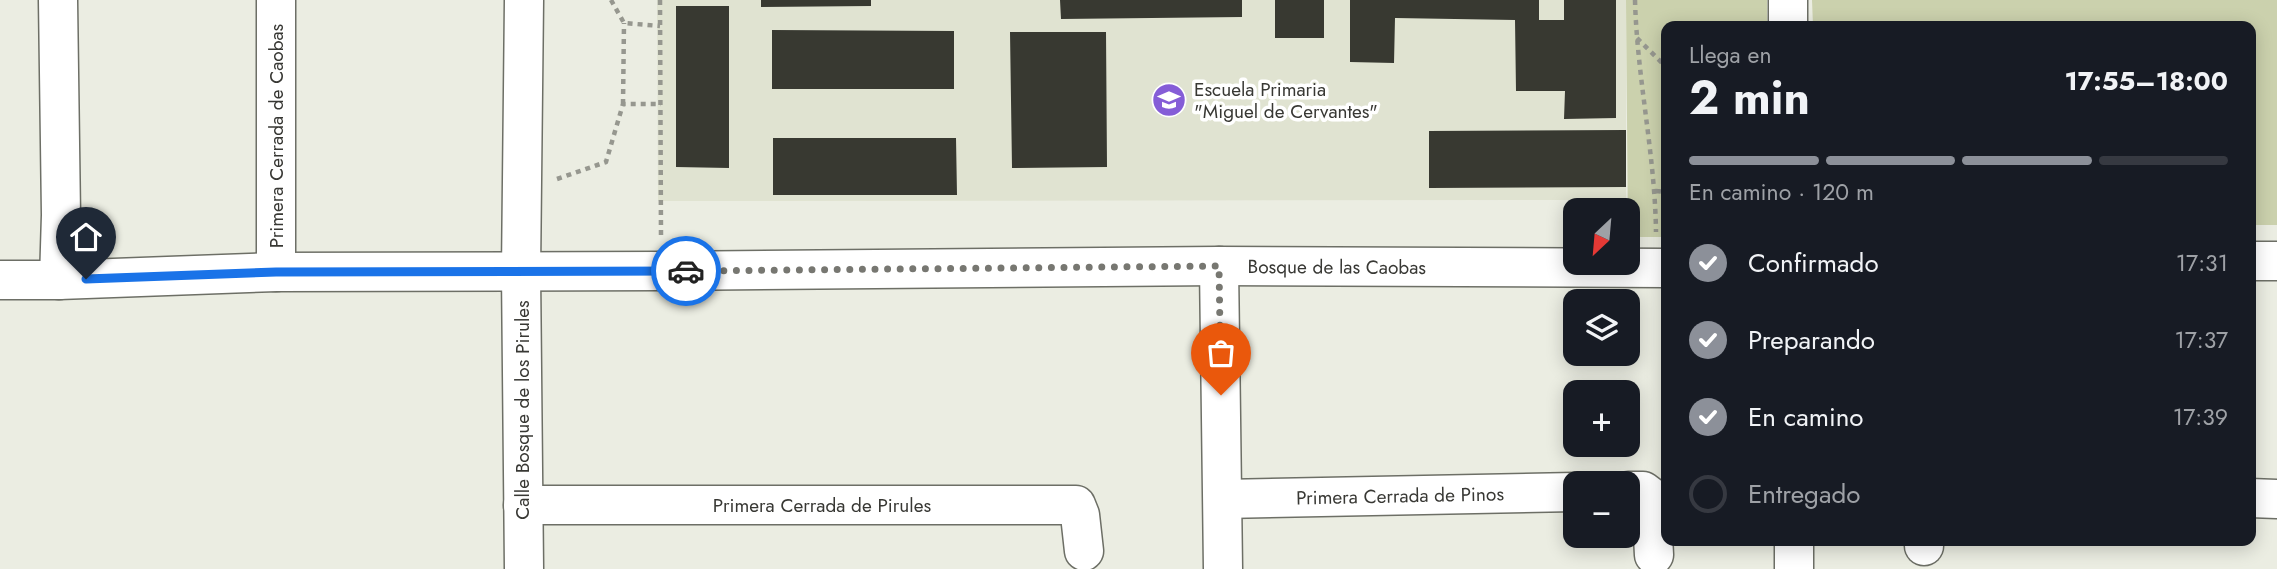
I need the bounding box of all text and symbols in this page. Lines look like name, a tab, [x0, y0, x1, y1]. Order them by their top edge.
street label: Primera Cerrada de Caobas	[263, 23, 290, 248]
text: Llega en	[1689, 38, 1771, 72]
text: 17:55–18:00	[2064, 62, 2228, 100]
text: 2 min	[1689, 65, 1810, 131]
place label: Escuela Primaria "Miguel de Cervantes"	[1194, 76, 1378, 125]
school or university icon: Escuela Primaria "Miguel de Cervantes"	[1150, 81, 1188, 119]
text: En camino · 120 m	[1689, 175, 1874, 209]
north arrow	[1563, 198, 1640, 275]
map controls	[1563, 198, 1640, 548]
pin	[56, 207, 116, 279]
icon: home	[67, 218, 105, 256]
courier	[651, 236, 721, 306]
icon: check	[1689, 244, 1727, 282]
text: Confirmado	[1748, 244, 1879, 282]
text: 17:31	[2176, 246, 2228, 280]
icon: car	[667, 252, 705, 290]
street label: Bosque de las Caobas	[1248, 253, 1426, 281]
button: layers	[1563, 289, 1640, 366]
street label: Calle Bosque de los Pirules	[509, 300, 536, 520]
icon: check	[1689, 321, 1727, 359]
text: Preparando	[1748, 321, 1875, 359]
pin	[1191, 323, 1251, 395]
text: 17:37	[2174, 323, 2228, 357]
icon: bag	[1202, 334, 1240, 372]
button: +	[1563, 380, 1640, 457]
icon: check	[1689, 398, 1727, 436]
text: En camino	[1748, 398, 1864, 436]
text: 17:39	[2173, 400, 2228, 434]
button: −	[1563, 471, 1640, 548]
text: Entregado	[1748, 475, 1860, 513]
street label: Primera Cerrada de Pinos	[1296, 480, 1505, 512]
street label: Primera Cerrada de Pirules	[713, 492, 931, 519]

